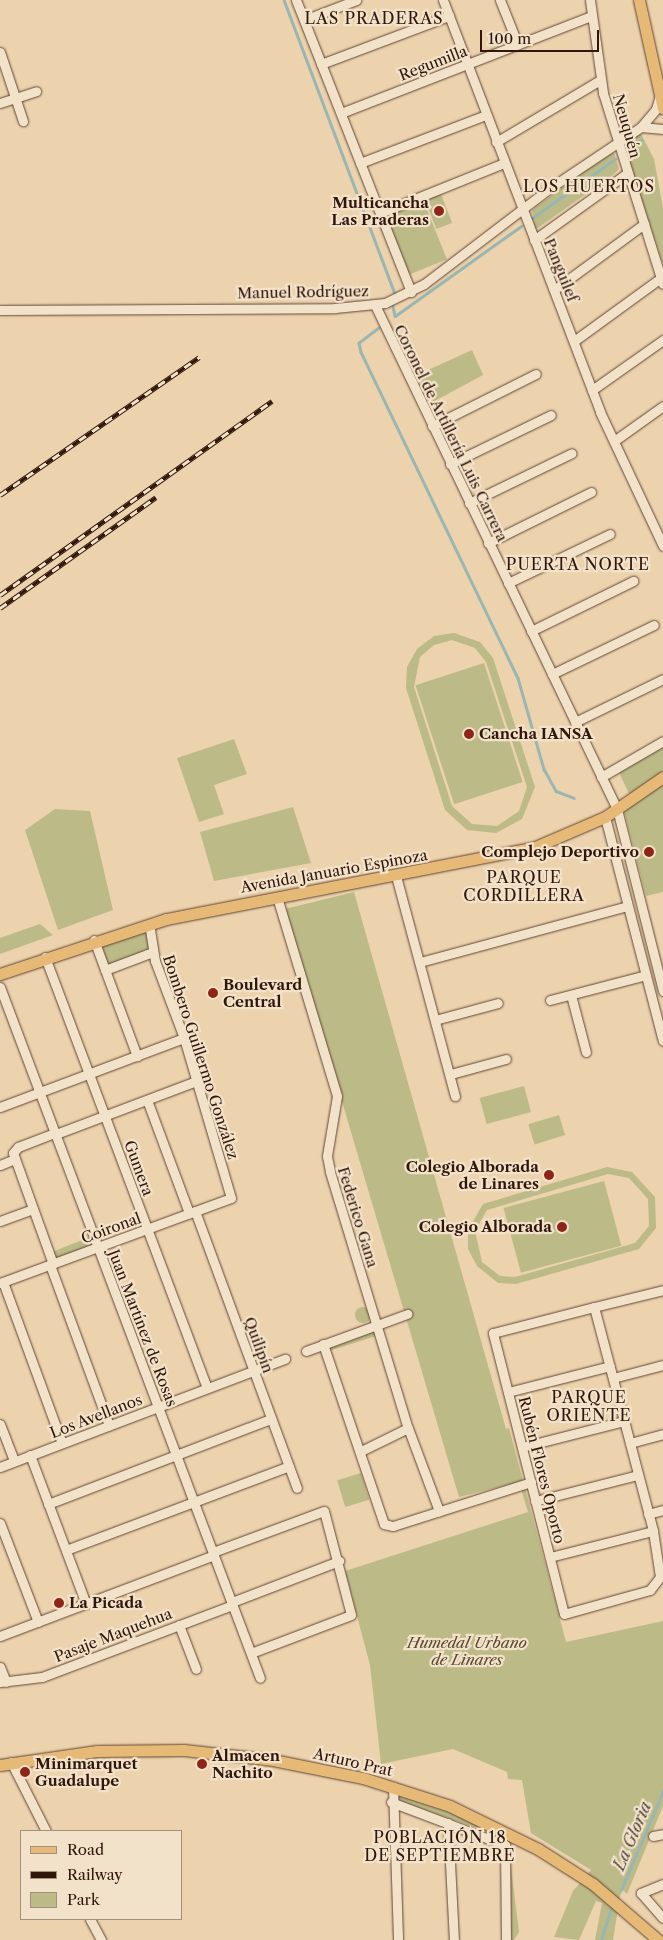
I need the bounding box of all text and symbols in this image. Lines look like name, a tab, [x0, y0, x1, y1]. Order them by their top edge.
district label: LAS PRADERAS	[303, 8, 445, 28]
scale bar	[483, 20, 602, 52]
text: 100 m	[488, 29, 531, 48]
street label: Regumilla	[396, 42, 470, 84]
street label: Neuquén	[609, 92, 645, 160]
district label: LOS HUERTOS	[522, 176, 656, 196]
place label: Multicancha Las Praderas	[331, 193, 429, 228]
marker: Multicancha Las Praderas	[433, 205, 445, 217]
street label: Panguilef	[540, 236, 582, 304]
street label: Manuel Rodríguez	[237, 282, 369, 302]
street label: Coronel de Artillería Luis Carrera	[390, 321, 512, 545]
district label: PUERTA NORTE	[504, 554, 652, 574]
place label: Cancha IANSA	[479, 725, 593, 743]
marker: Cancha IANSA	[463, 728, 475, 740]
place label: Complejo Deportivo	[481, 843, 639, 861]
street label: Avenida Januario Espinoza	[239, 846, 429, 896]
marker: Complejo Deportivo	[643, 846, 655, 858]
district label: PARQUE CORDILLERA	[462, 867, 586, 905]
street label: Bombero Guillermo González	[159, 952, 243, 1162]
place label: Boulevard Central	[223, 975, 302, 1010]
marker: Boulevard Central	[207, 987, 219, 999]
street label: Gumera	[121, 1138, 157, 1198]
place label: Colegio Alborada de Linares	[405, 1157, 539, 1192]
street label: Federico Gana	[334, 1164, 382, 1270]
marker: Colegio Alborada de Linares	[543, 1169, 555, 1181]
street label: Coironal	[79, 1209, 143, 1247]
place label: Colegio Alborada	[418, 1218, 552, 1236]
marker: Colegio Alborada	[556, 1221, 568, 1233]
street label: Juan Martínez de Rosas	[105, 1247, 181, 1409]
street label: Quilipín	[241, 1314, 277, 1376]
district label: PARQUE ORIENTE	[546, 1387, 632, 1425]
street label: Los Avellanos	[47, 1390, 145, 1442]
street label: Rubén Flores Oporto	[515, 1394, 569, 1546]
place label: La Picada	[69, 1594, 143, 1612]
marker: La Picada	[53, 1597, 65, 1609]
street label: Pasaje Maquehua	[51, 1604, 175, 1666]
park label: Humedal Urbano de Linares	[407, 1633, 527, 1668]
street label: Arturo Prat	[312, 1744, 394, 1780]
place label: Almacen Nachito	[212, 1746, 280, 1781]
place label: Minimarquet Guadalupe	[35, 1754, 137, 1789]
marker: Almacen Nachito	[196, 1758, 208, 1770]
marker: Minimarquet Guadalupe	[19, 1766, 31, 1778]
water label: La Gloria	[609, 1799, 655, 1873]
district label: POBLACIÓN 18 DE SEPTIEMBRE	[363, 1827, 517, 1865]
legend	[20, 1830, 182, 1920]
text: Road	[67, 1840, 104, 1859]
text: Railway	[67, 1865, 123, 1884]
text: Park	[67, 1890, 100, 1909]

